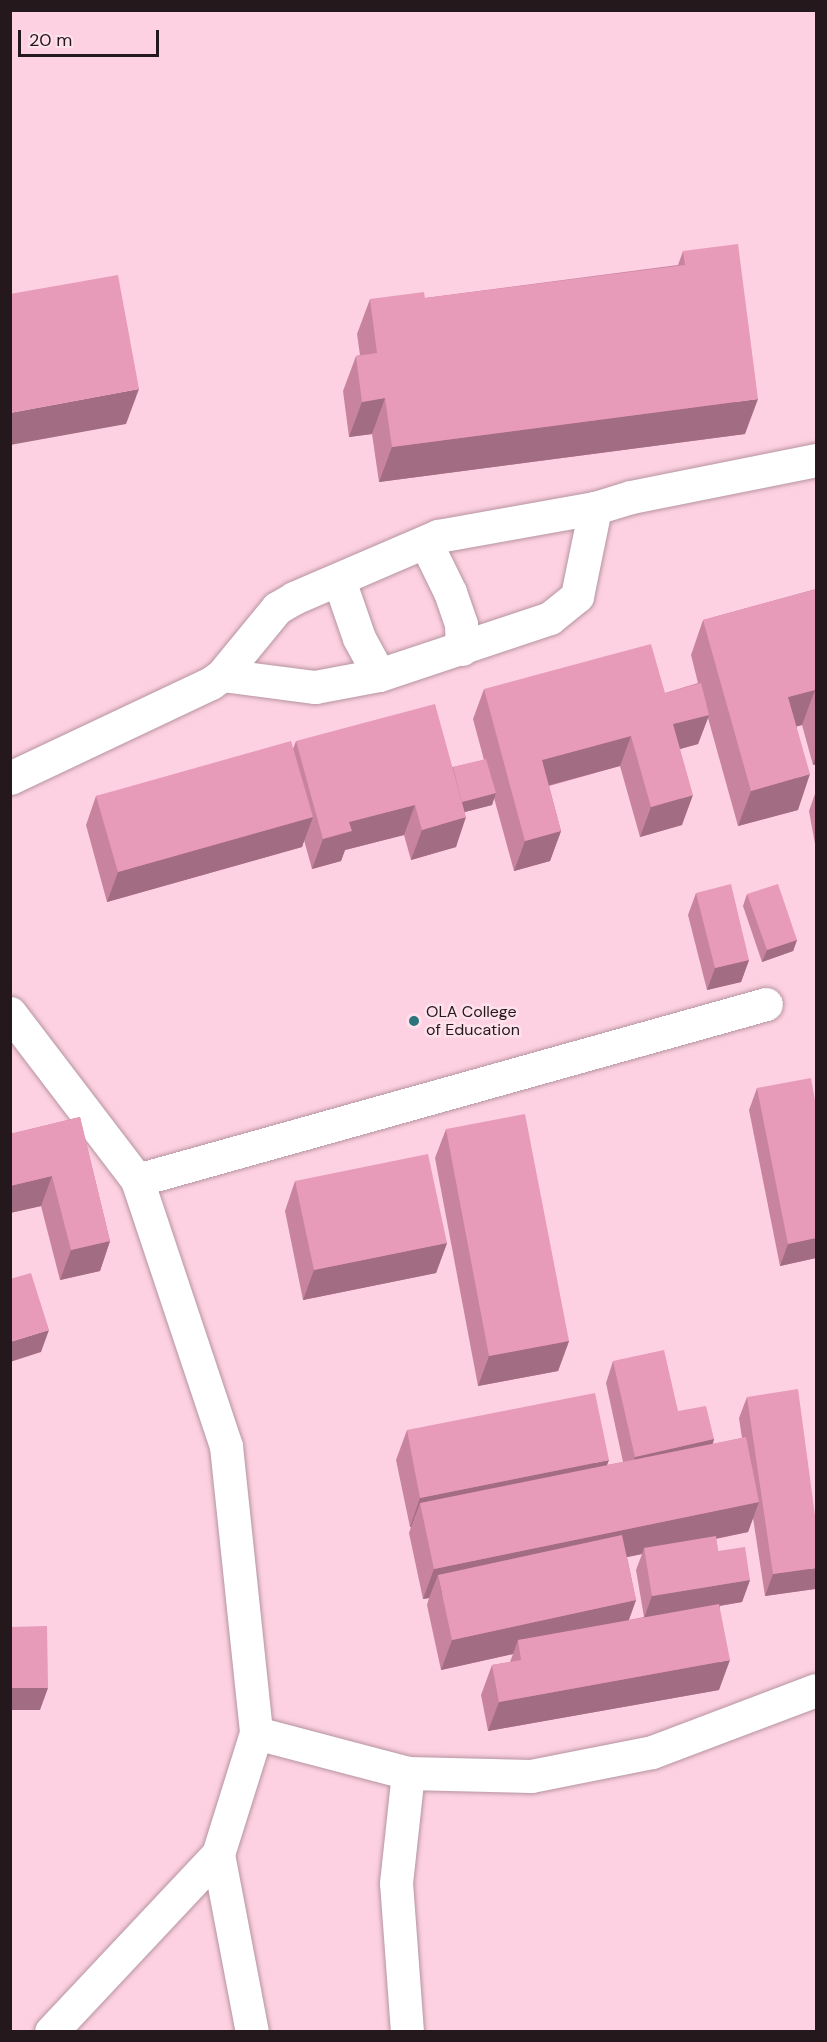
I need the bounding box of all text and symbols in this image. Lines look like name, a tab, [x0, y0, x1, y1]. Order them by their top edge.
scale bar	[21, 18, 162, 56]
text: 20 m	[29, 28, 72, 52]
place label: OLA College of Education	[426, 1002, 520, 1040]
marker: OLA College of Education	[407, 1014, 421, 1028]

